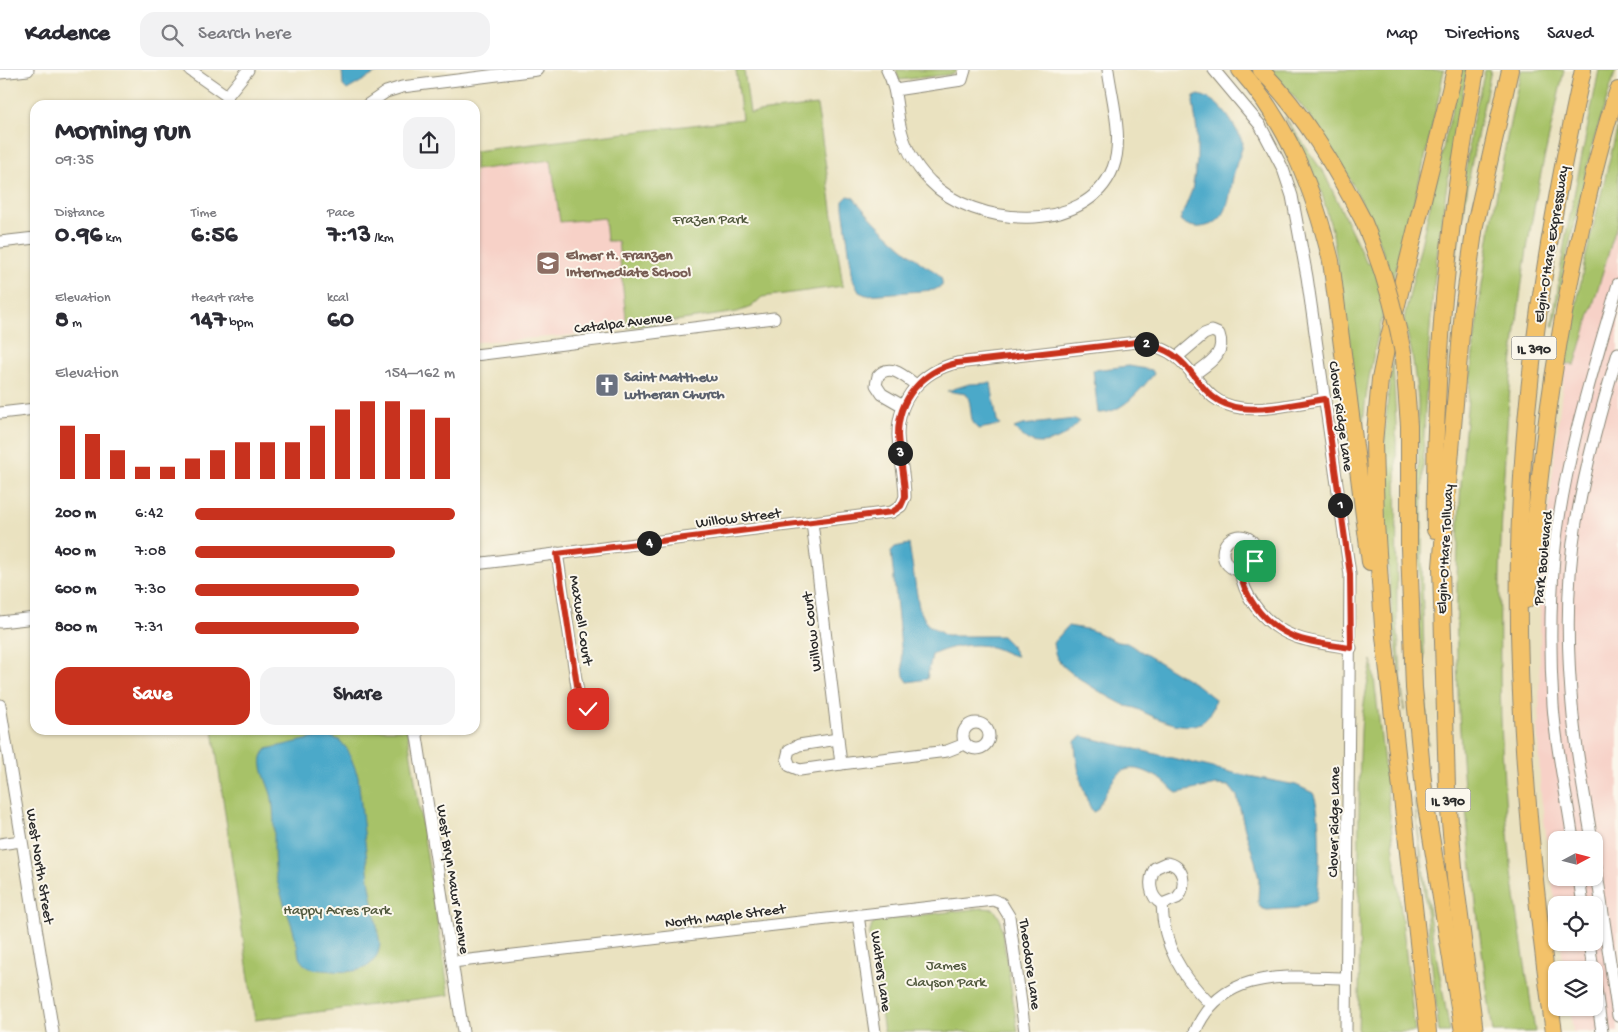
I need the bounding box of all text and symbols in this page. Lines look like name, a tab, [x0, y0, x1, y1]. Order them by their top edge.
search box	[140, 12, 490, 57]
text: Kadence	[25, 20, 110, 49]
icon: search	[158, 21, 186, 49]
text: Search here	[198, 23, 292, 46]
text: Map	[1386, 24, 1418, 45]
text: Directions	[1446, 24, 1519, 45]
text: Saved	[1547, 24, 1593, 45]
text: Morning run	[55, 116, 190, 149]
button: share	[403, 117, 455, 169]
text: 09:35	[55, 152, 94, 171]
street label: Elgin-O'Hare Expressway	[1531, 164, 1573, 324]
text: Distance	[55, 205, 104, 222]
text: Time	[191, 205, 217, 222]
text: Pace	[327, 205, 354, 222]
park label: Frazen Park	[672, 211, 749, 229]
text: 0.96	[55, 222, 102, 251]
text: 6:56	[191, 222, 237, 251]
text: 7:13	[327, 222, 371, 251]
text: km	[102, 230, 122, 247]
text: /km	[371, 230, 394, 247]
place label: Elmer H. Franzen Intermediate School	[566, 247, 692, 282]
school or university icon: Elmer H. Franzen Intermediate School	[535, 250, 561, 276]
text: Elevation	[55, 290, 111, 307]
text: Heart rate	[191, 290, 254, 307]
text: kcal	[327, 290, 349, 307]
text: 8	[55, 307, 69, 336]
text: 147	[191, 307, 226, 336]
text: 60	[327, 307, 354, 336]
street label: Catalpa Avenue	[573, 309, 674, 339]
text: m	[69, 315, 82, 332]
text: bpm	[226, 315, 253, 332]
pin: 2	[1134, 332, 1158, 356]
text: 2	[1143, 336, 1150, 353]
road number: IL 390	[1512, 336, 1556, 360]
street label: Clover Ridge Lane	[1323, 360, 1357, 473]
text: Elevation	[55, 365, 119, 384]
text: 154–162 m	[385, 365, 455, 384]
place label: Saint Matthew Lutheran Church	[624, 369, 724, 404]
church icon: Saint Matthew Lutheran Church	[594, 372, 620, 398]
pin: 3	[888, 440, 912, 466]
text: 3	[897, 445, 904, 462]
street label: Elgin-O'Hare Tollway	[1434, 483, 1458, 615]
pin: 1	[1328, 492, 1352, 518]
text: 1	[1338, 497, 1343, 514]
text: 200 m	[55, 505, 96, 524]
text: 6:42	[135, 505, 164, 524]
street label: Willow Street	[695, 505, 784, 533]
street label: Park Boulevard	[1530, 509, 1558, 607]
pin: 4	[636, 530, 662, 556]
text: 4	[646, 535, 653, 552]
pin	[1234, 540, 1276, 582]
text: 400 m	[55, 543, 96, 562]
text: 7:08	[135, 543, 166, 562]
icon: arrive	[1241, 547, 1269, 575]
street label: Maxwell Court	[564, 574, 596, 668]
text: 600 m	[55, 581, 96, 600]
text: 7:30	[135, 581, 166, 600]
street label: Willow Court	[799, 589, 827, 673]
text: 800 m	[55, 619, 97, 638]
text: 7:31	[135, 619, 163, 638]
button: Save	[55, 667, 250, 725]
button: Share	[260, 667, 455, 725]
pin	[567, 688, 609, 730]
icon: check	[574, 695, 602, 723]
street label: Clover Ridge Lane	[1325, 766, 1345, 878]
road number: IL 390	[1426, 788, 1470, 812]
street label: West Bryn Mawr Avenue	[431, 803, 473, 956]
street label: West North Street	[21, 807, 57, 927]
north arrow	[1548, 831, 1602, 886]
map controls	[1548, 831, 1603, 1016]
button: locate	[1548, 896, 1603, 951]
street label: North Maple Street	[664, 900, 788, 933]
park label: Happy Acres Park	[283, 902, 392, 920]
street label: Theodore Lane	[1014, 917, 1044, 1011]
street label: Walters Lane	[865, 930, 895, 1013]
park label: James Clayson Park	[906, 957, 987, 992]
button: layers	[1548, 961, 1603, 1016]

